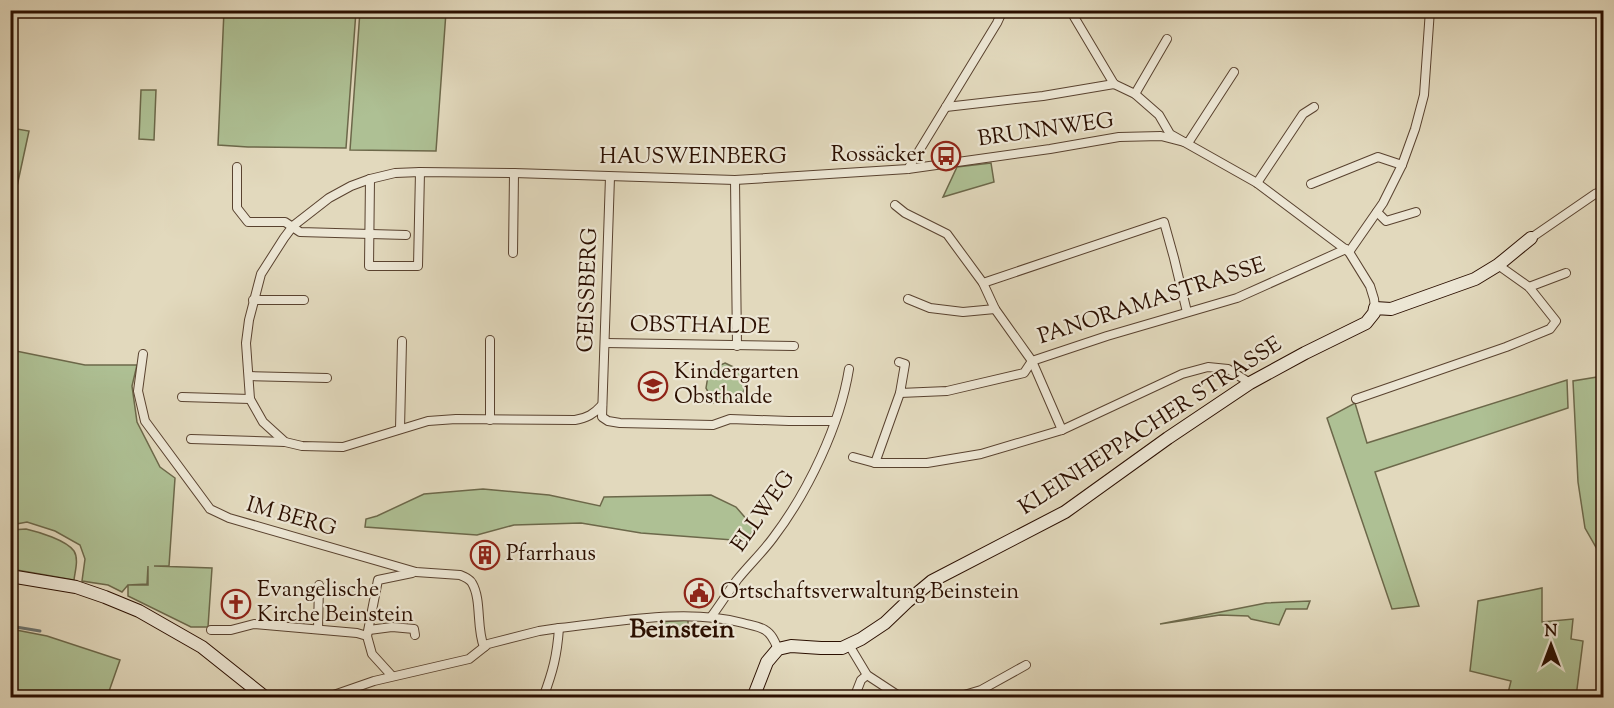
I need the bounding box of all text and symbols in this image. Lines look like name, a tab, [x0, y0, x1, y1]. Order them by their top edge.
street label: BRUNNWEG	[976, 106, 1116, 156]
place label: Rossäcker	[831, 140, 925, 172]
bus stop icon: Rossäcker	[930, 140, 962, 172]
street label: HAUSWEINBERG	[599, 142, 787, 174]
street label: GEISSBERG	[571, 227, 607, 353]
street label: PANORAMASTRASSE	[1034, 250, 1270, 354]
street label: OBSTHALDE	[630, 310, 770, 344]
street label: KLEINHEPPACHER STRASSE	[1013, 330, 1289, 524]
place label: Kindergarten Obsthalde	[674, 357, 799, 414]
school or university icon: Kindergarten Obsthalde	[637, 370, 669, 402]
street label: ELLWEG	[724, 465, 804, 559]
street label: IM BERG	[242, 490, 340, 546]
building icon: Pfarrhaus	[469, 539, 501, 571]
place label: Pfarrhaus	[506, 539, 596, 571]
place label: Evangelische Kirche Beinstein	[257, 575, 414, 632]
public building icon: Ortschaftsverwaltung Beinstein	[683, 577, 715, 609]
place label: Ortschaftsverwaltung Beinstein	[720, 577, 1019, 609]
church icon: Evangelische Kirche Beinstein	[220, 588, 252, 620]
district label: Beinstein	[629, 612, 735, 649]
north arrow	[1521, 615, 1581, 675]
text: N	[1545, 621, 1558, 644]

